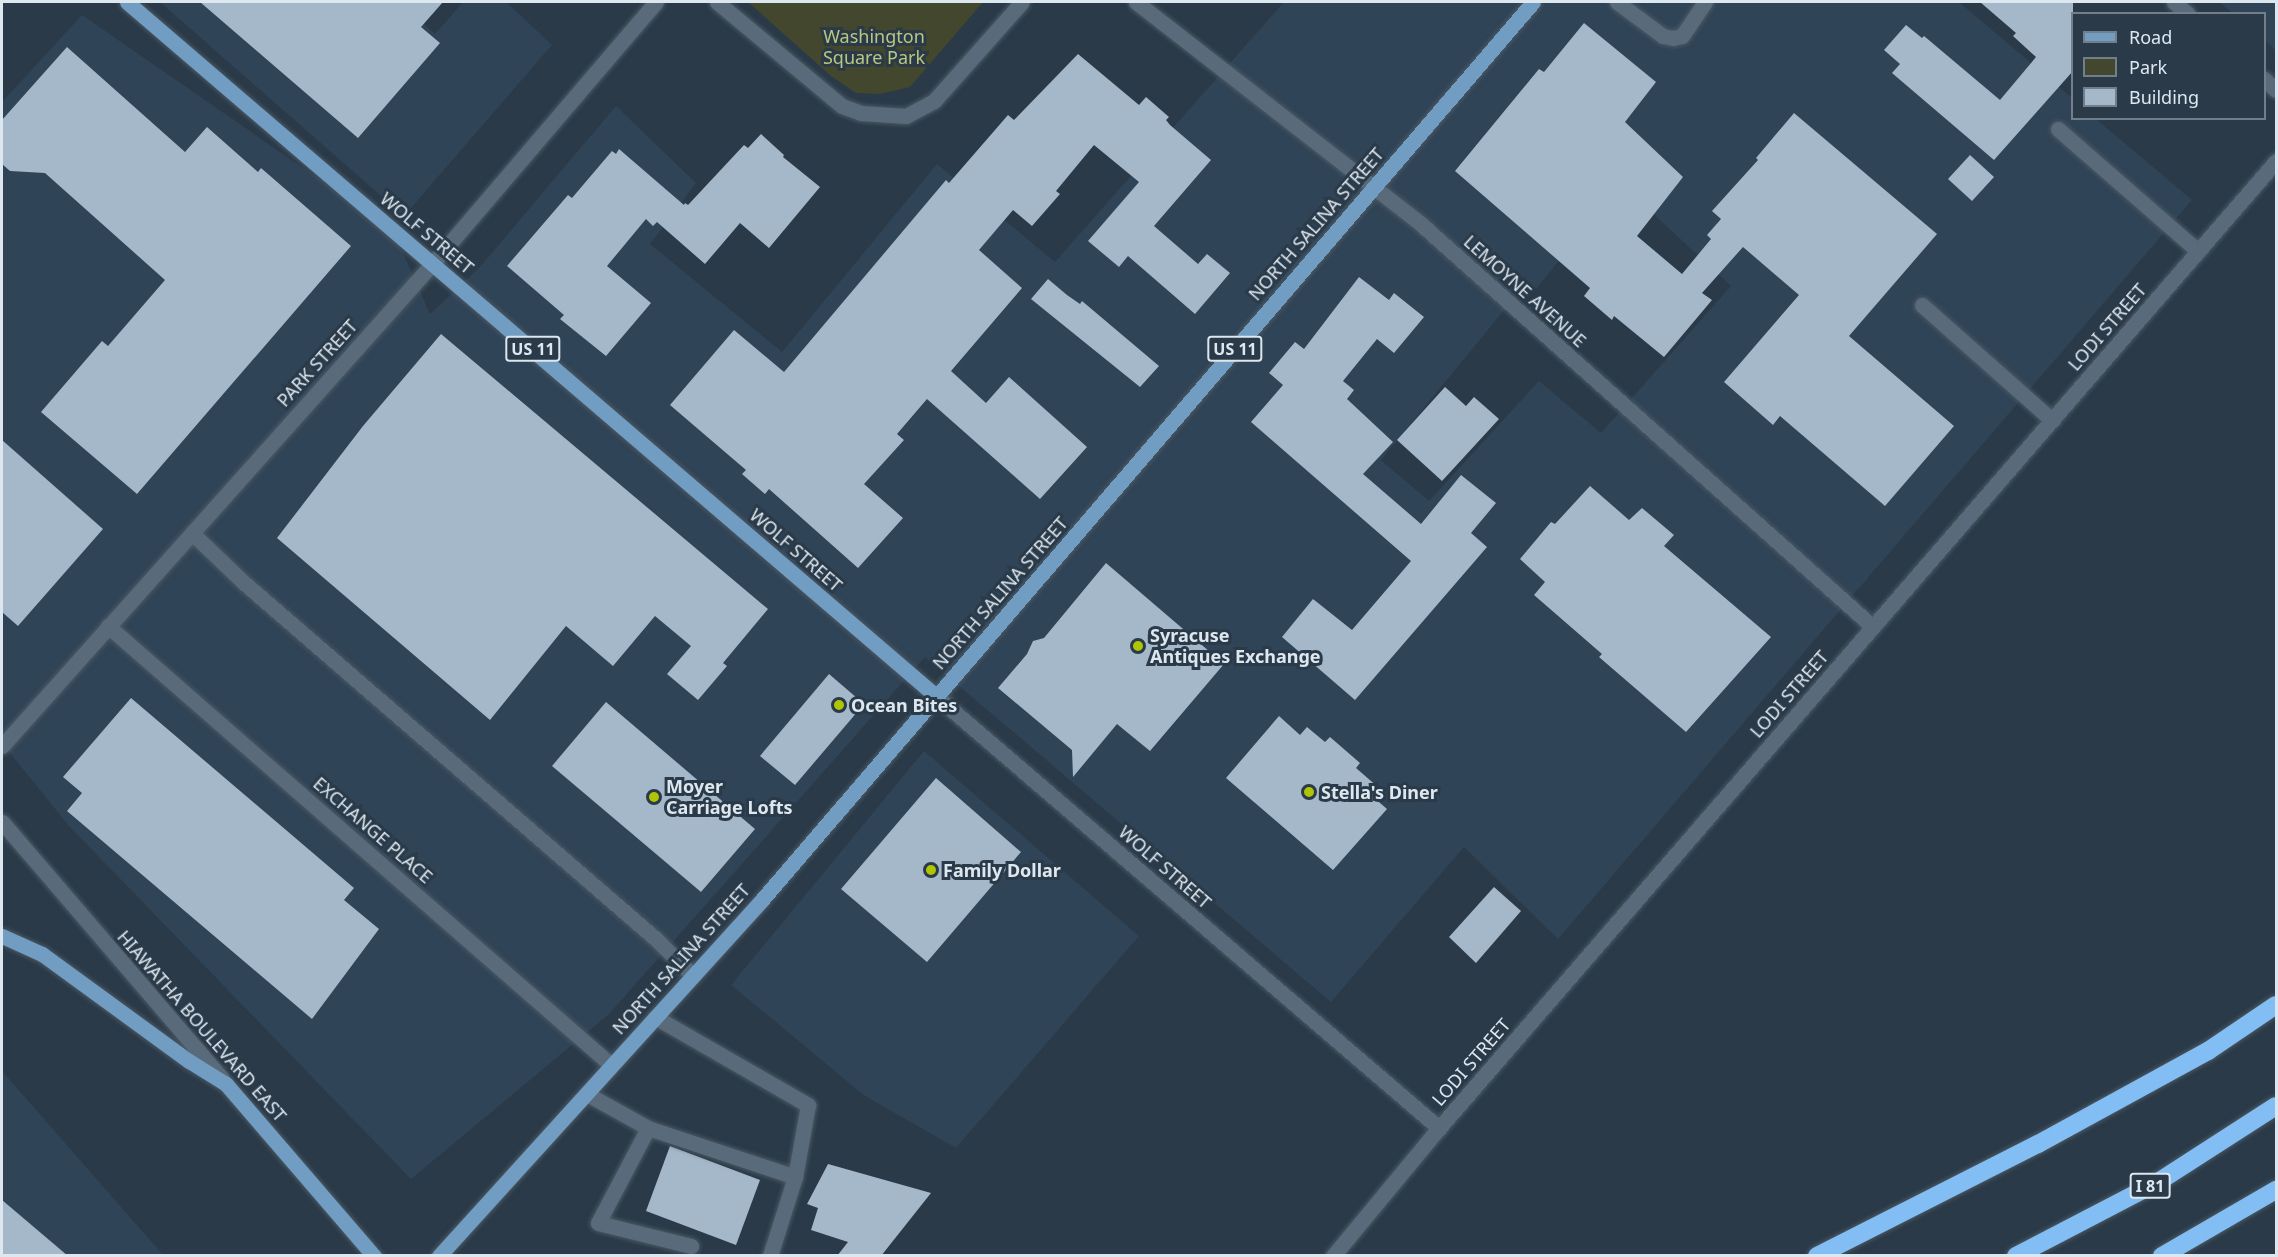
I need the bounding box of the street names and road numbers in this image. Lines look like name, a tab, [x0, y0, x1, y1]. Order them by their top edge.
street label: NORTH SALINA STREET	[1244, 143, 1388, 305]
street label: WOLF STREET	[376, 188, 478, 278]
street label: LEMOYNE AVENUE	[1460, 231, 1590, 351]
street label: LODI STREET	[2063, 279, 2151, 375]
street label: PARK STREET	[272, 315, 362, 411]
road number: US 11	[504, 336, 562, 362]
road number: US 11	[1206, 336, 1264, 362]
street label: WOLF STREET	[745, 504, 847, 596]
street label: NORTH SALINA STREET	[928, 512, 1072, 674]
street label: LODI STREET	[1745, 646, 1833, 742]
street label: EXCHANGE PLACE	[309, 772, 437, 888]
street label: WOLF STREET	[1114, 821, 1216, 913]
street label: NORTH SALINA STREET	[608, 879, 754, 1039]
street label: HIAWATHA BOULEVARD EAST	[113, 926, 291, 1126]
street label: LODI STREET	[1427, 1014, 1515, 1110]
road number: I 81	[2129, 1173, 2171, 1199]

